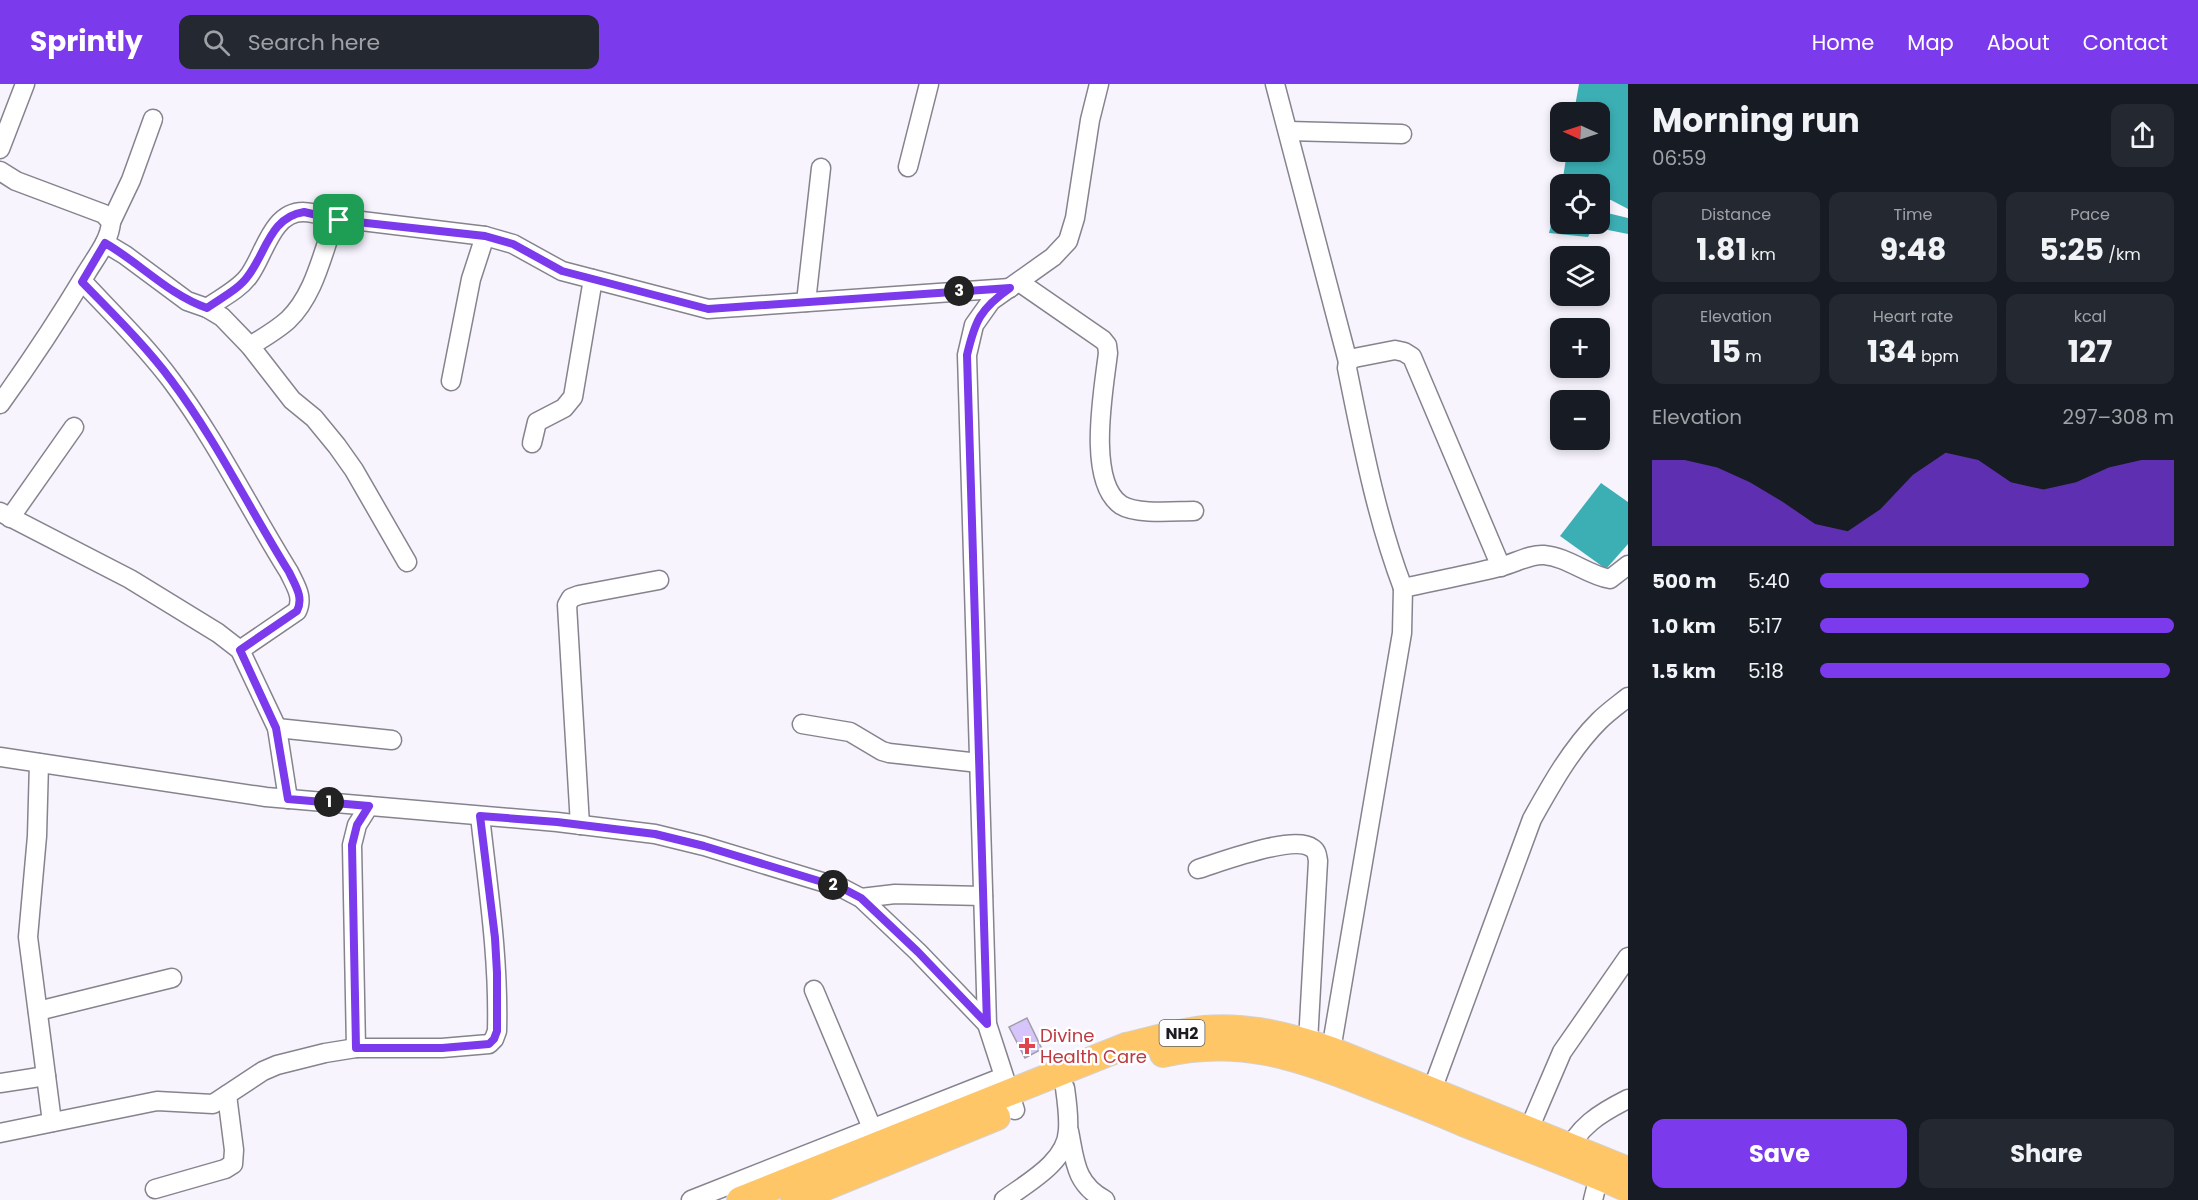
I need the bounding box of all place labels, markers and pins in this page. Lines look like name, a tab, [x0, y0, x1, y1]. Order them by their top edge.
pin	[313, 194, 364, 245]
pin: 3	[944, 276, 974, 306]
pin: 1	[314, 787, 344, 817]
pin: 2	[818, 870, 848, 900]
place label: Divine Health Care	[1040, 1023, 1147, 1069]
marker: Divine Health Care	[1018, 1037, 1036, 1055]

